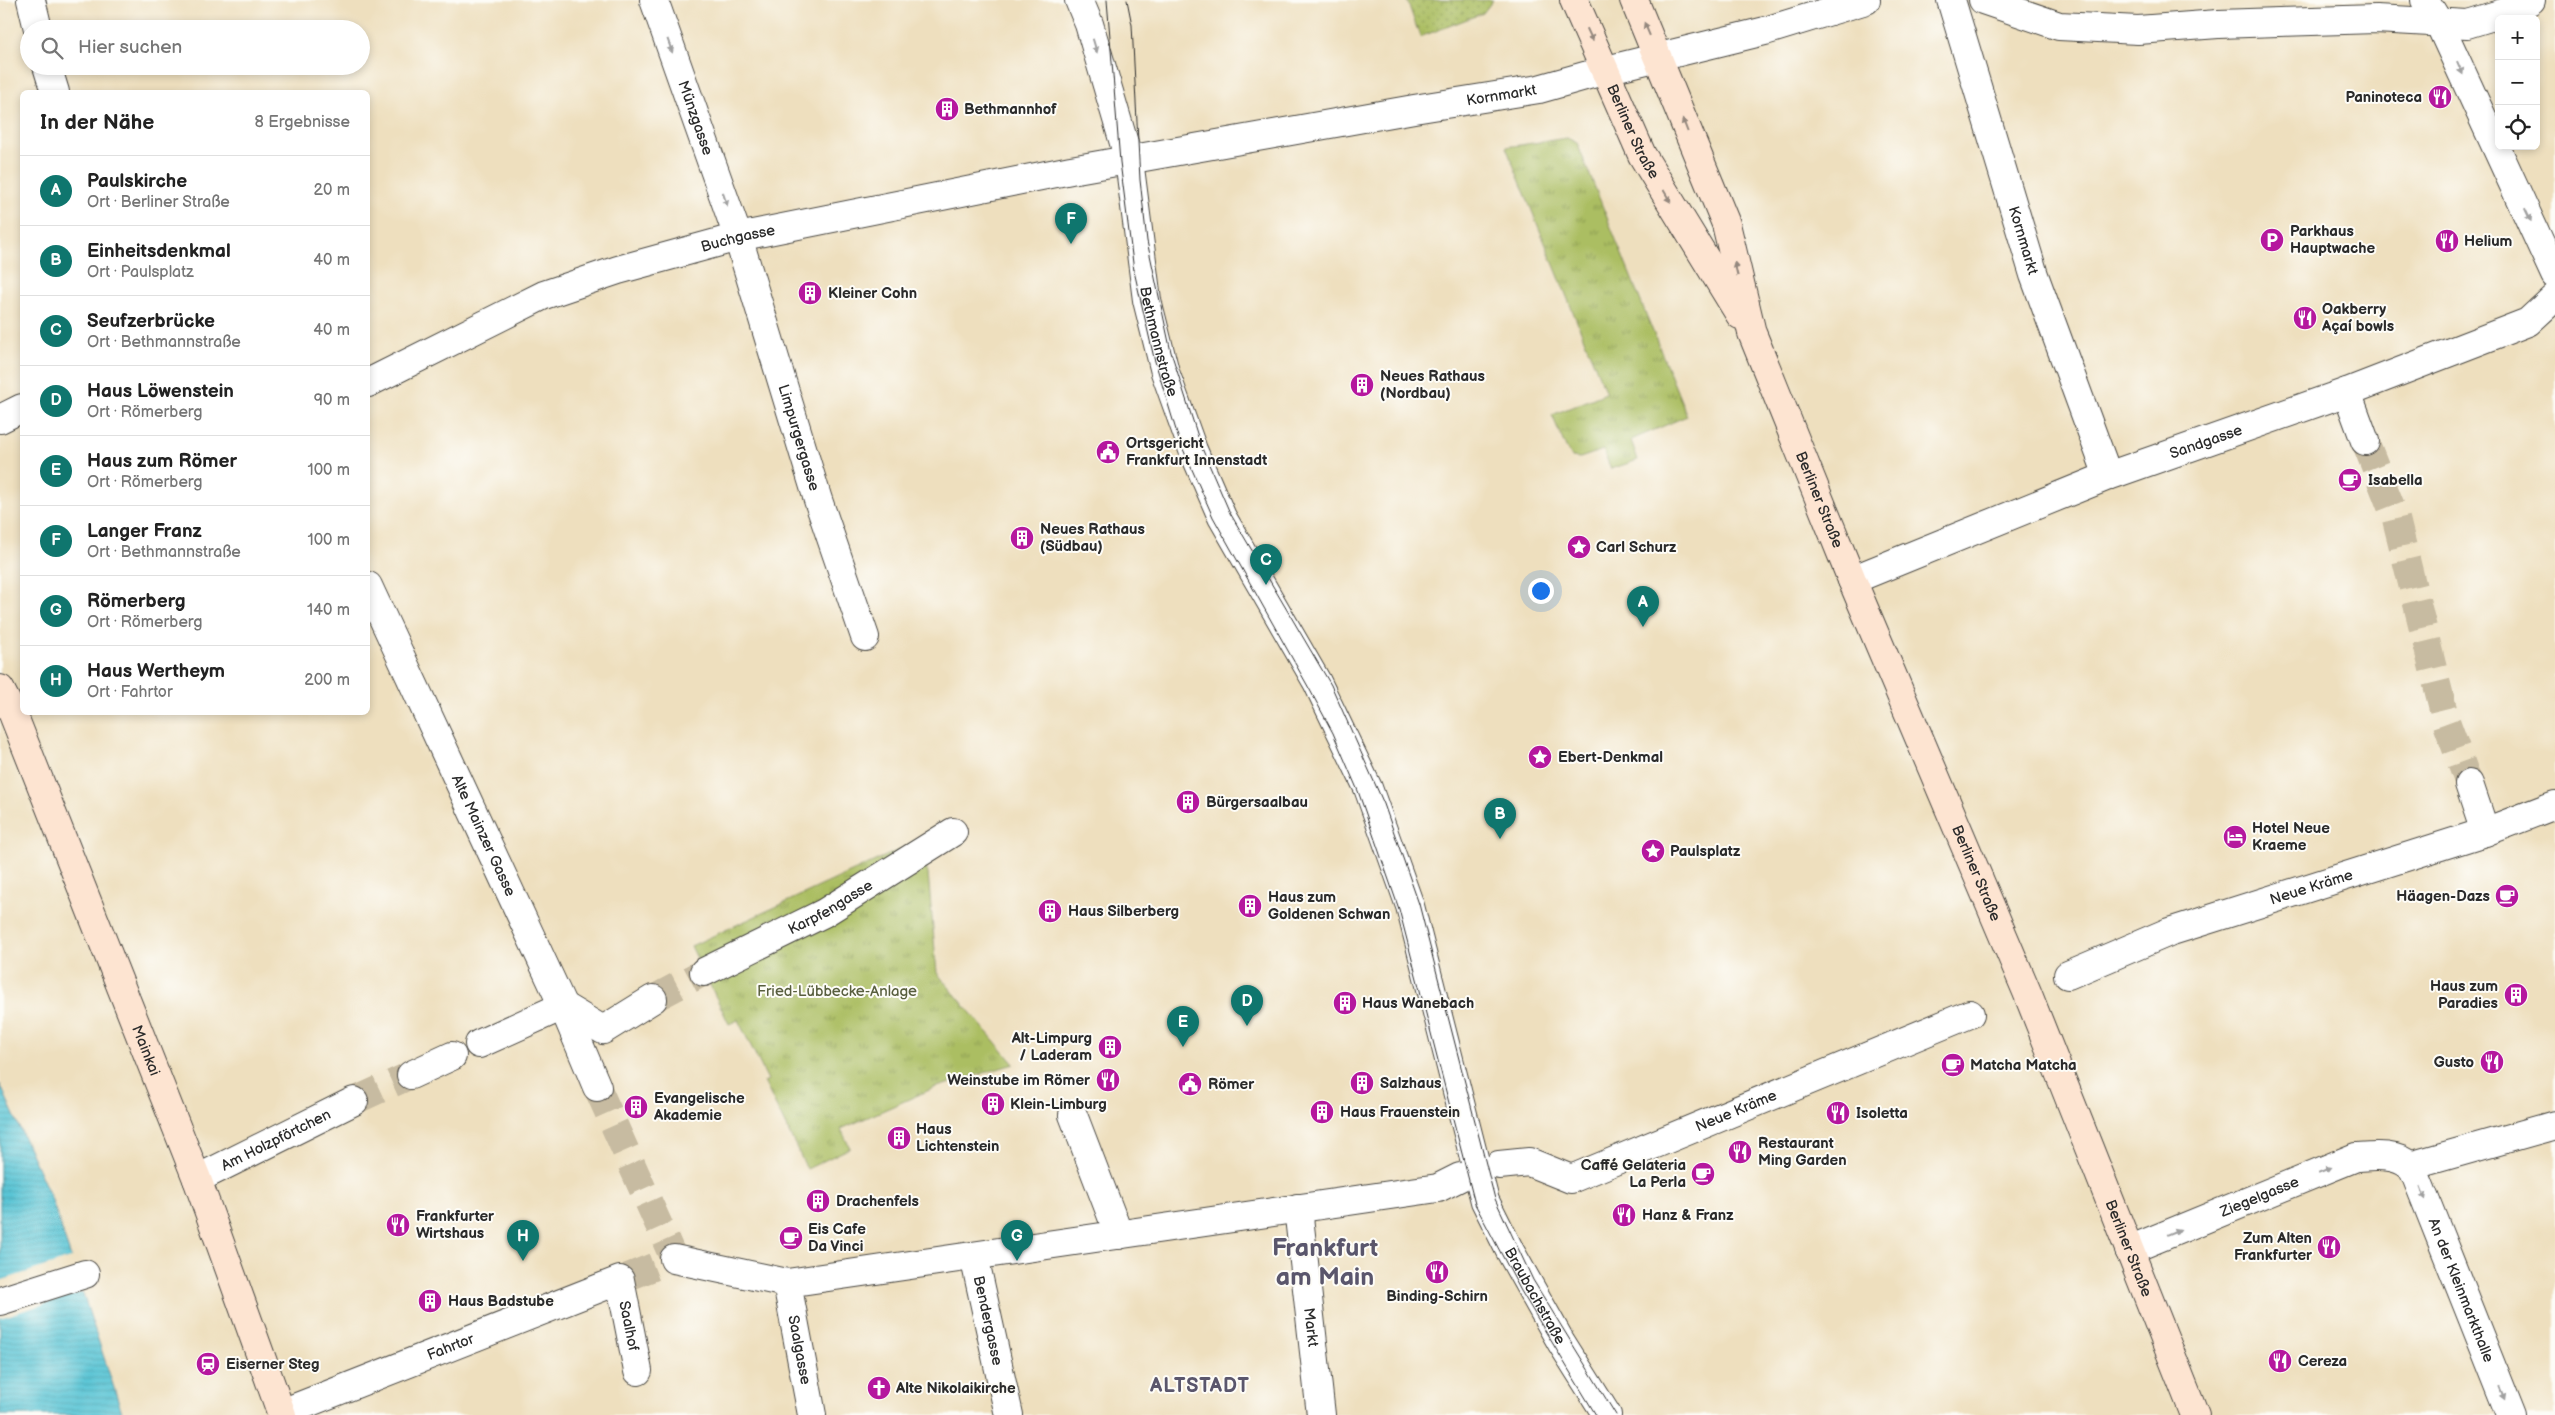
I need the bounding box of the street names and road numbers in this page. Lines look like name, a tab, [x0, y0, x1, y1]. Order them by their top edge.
street label: Münzgasse	[673, 78, 717, 158]
street label: Kornmarkt	[1465, 80, 1538, 110]
street label: Berliner Straße	[1602, 81, 1663, 183]
street label: Kornmarkt	[2004, 204, 2042, 277]
street label: Buchgasse	[699, 221, 777, 257]
street label: Bethmannstraße	[1135, 286, 1182, 399]
street label: Limpurgergasse	[773, 382, 824, 493]
street label: Sandgasse	[2167, 421, 2245, 464]
street label: Berliner Straße	[1791, 449, 1847, 551]
street label: Alte Mainzer Gasse	[447, 772, 520, 900]
street label: Berliner Straße	[1947, 822, 2005, 924]
street label: Neue Kräme	[2267, 865, 2355, 910]
street label: Karpfengasse	[785, 876, 876, 939]
street label: Mainkai	[127, 1023, 164, 1079]
street label: Neue Kräme	[1693, 1086, 1780, 1136]
street label: Am Holzpförtchen	[218, 1105, 334, 1176]
street label: Ziegelgasse	[2217, 1172, 2302, 1222]
street label: Berliner Straße	[2101, 1197, 2156, 1300]
street label: An der Kleinmarkthalle	[2424, 1215, 2498, 1365]
street label: Braubachstraße	[1500, 1244, 1570, 1348]
street label: Bendergasse	[969, 1274, 1007, 1367]
street label: Saalhof	[614, 1299, 643, 1353]
street label: Markt	[1299, 1307, 1322, 1348]
street label: Saalgasse	[783, 1314, 815, 1386]
street label: Fahrtor	[424, 1329, 477, 1365]

